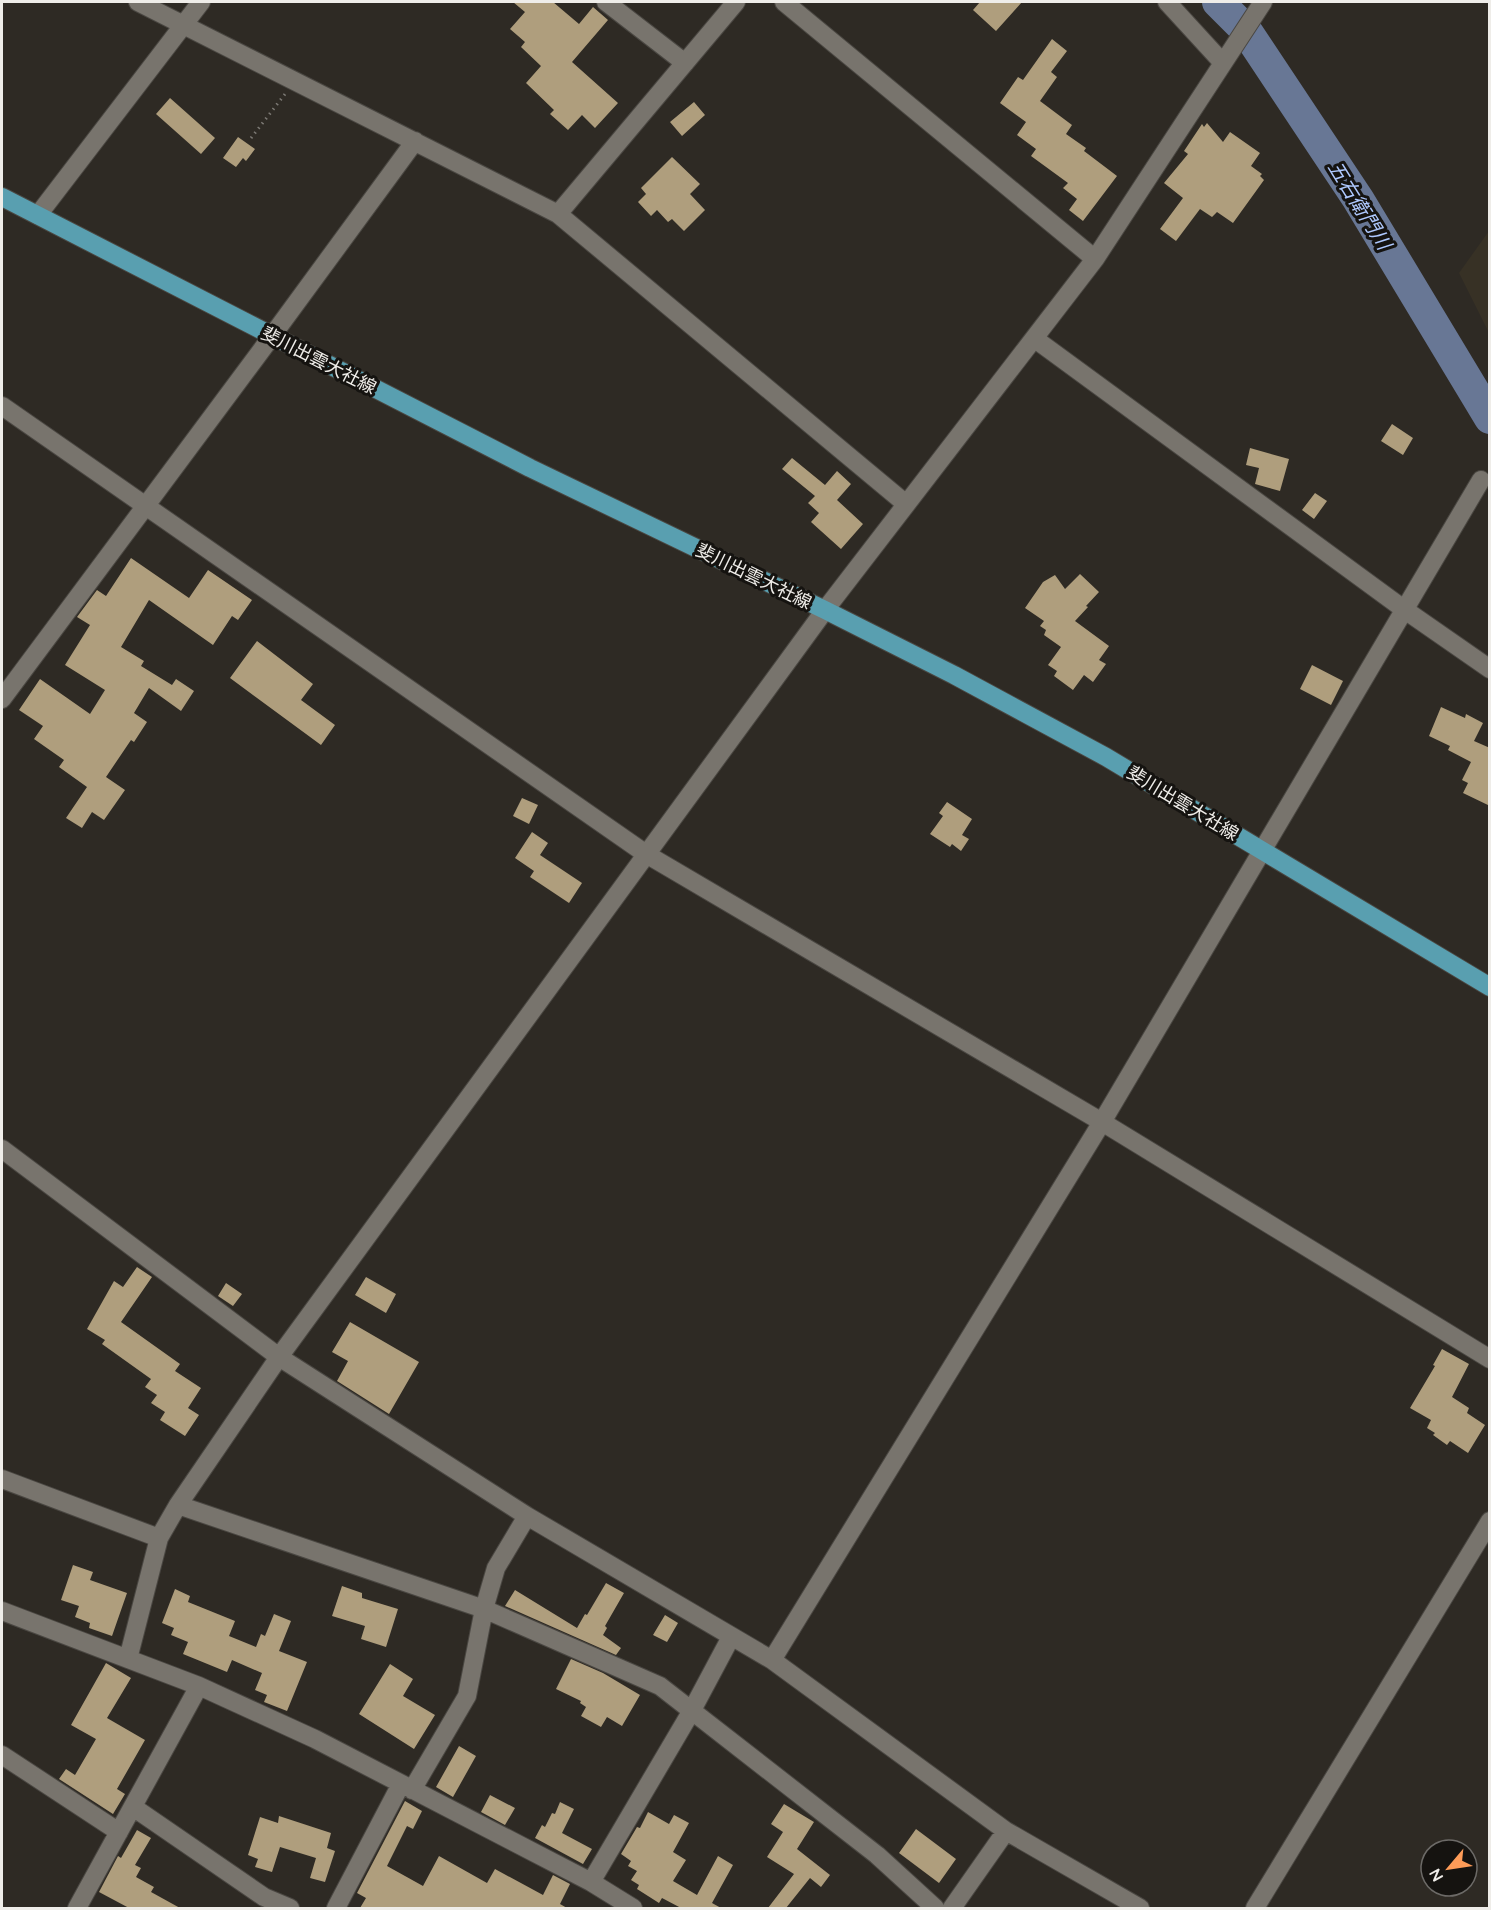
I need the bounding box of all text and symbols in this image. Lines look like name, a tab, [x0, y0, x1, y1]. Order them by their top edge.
water label: 五右衛門川	[1323, 156, 1398, 256]
street label: 斐川出雲大社線	[258, 321, 380, 399]
street label: 斐川出雲大社線	[692, 538, 816, 614]
street label: 斐川出雲大社線	[1123, 761, 1243, 845]
north arrow	[1419, 1838, 1479, 1898]
text: N	[1424, 1865, 1447, 1885]

